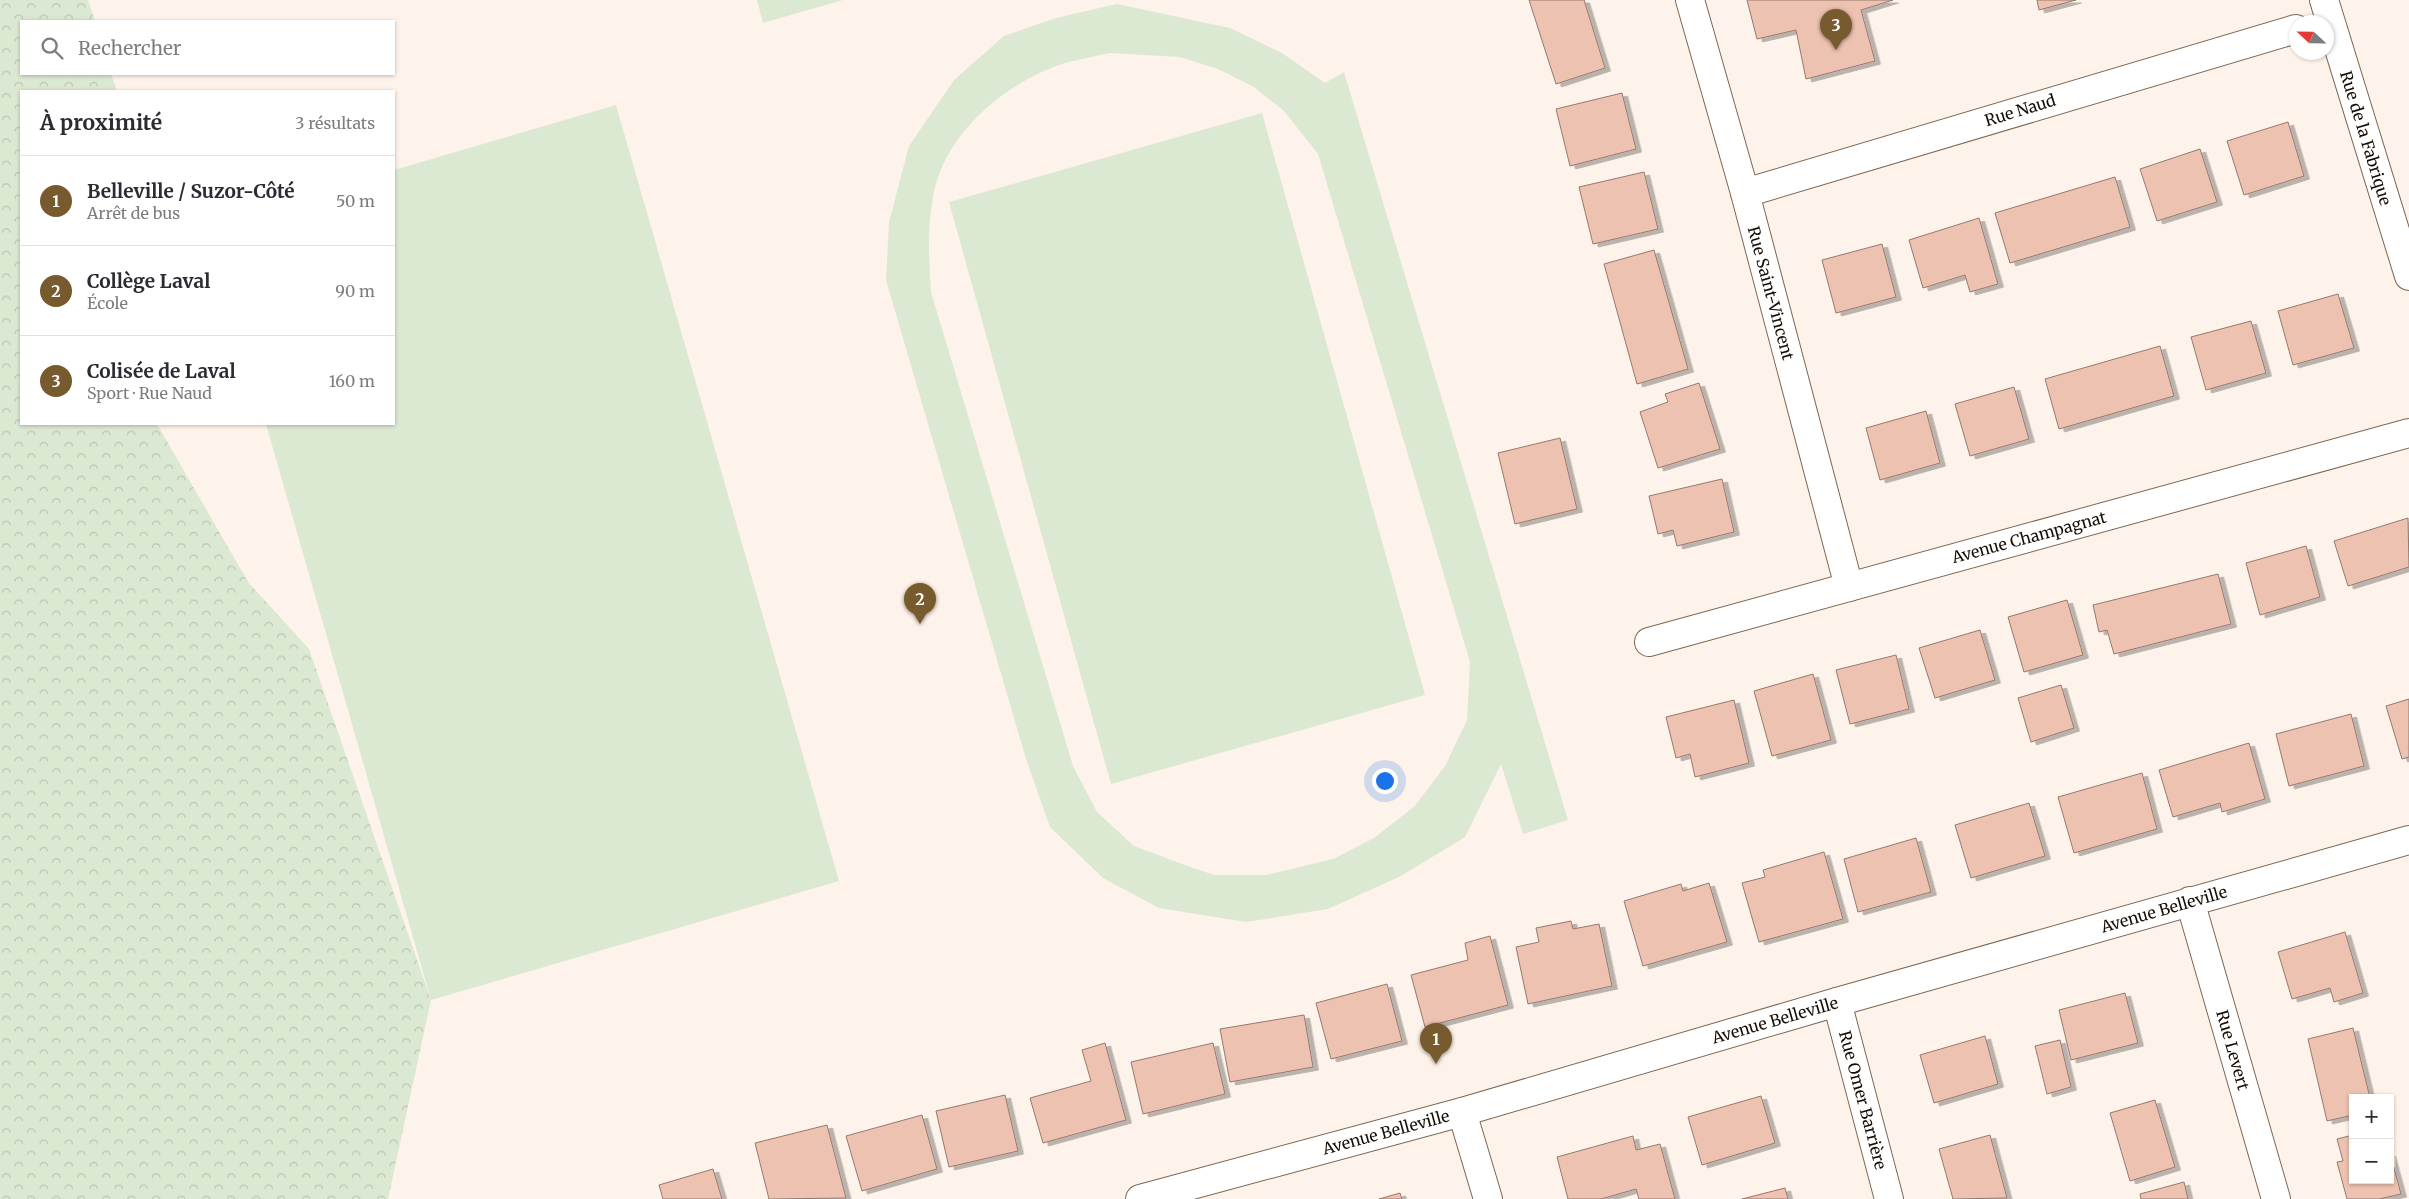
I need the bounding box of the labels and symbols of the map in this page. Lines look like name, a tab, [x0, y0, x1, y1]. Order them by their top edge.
pin: 3	[1820, 9, 1852, 50]
north arrow	[2289, 15, 2334, 60]
street label: Rue de la Fabrique	[2336, 68, 2396, 208]
street label: Rue Naud	[1982, 90, 2058, 130]
street label: Rue Saint-Vincent	[1744, 224, 1799, 363]
street label: Avenue Champagnat	[1949, 507, 2109, 567]
pin: 2	[904, 583, 936, 624]
your location	[1372, 768, 1398, 794]
street label: Avenue Belleville	[2098, 881, 2229, 937]
street label: Avenue Belleville	[1709, 992, 1840, 1048]
street label: Rue Levert	[2212, 1008, 2254, 1093]
pin: 1	[1420, 1023, 1452, 1064]
street label: Rue Omer Barrière	[1835, 1028, 1891, 1172]
street label: Avenue Belleville	[1320, 1105, 1452, 1159]

